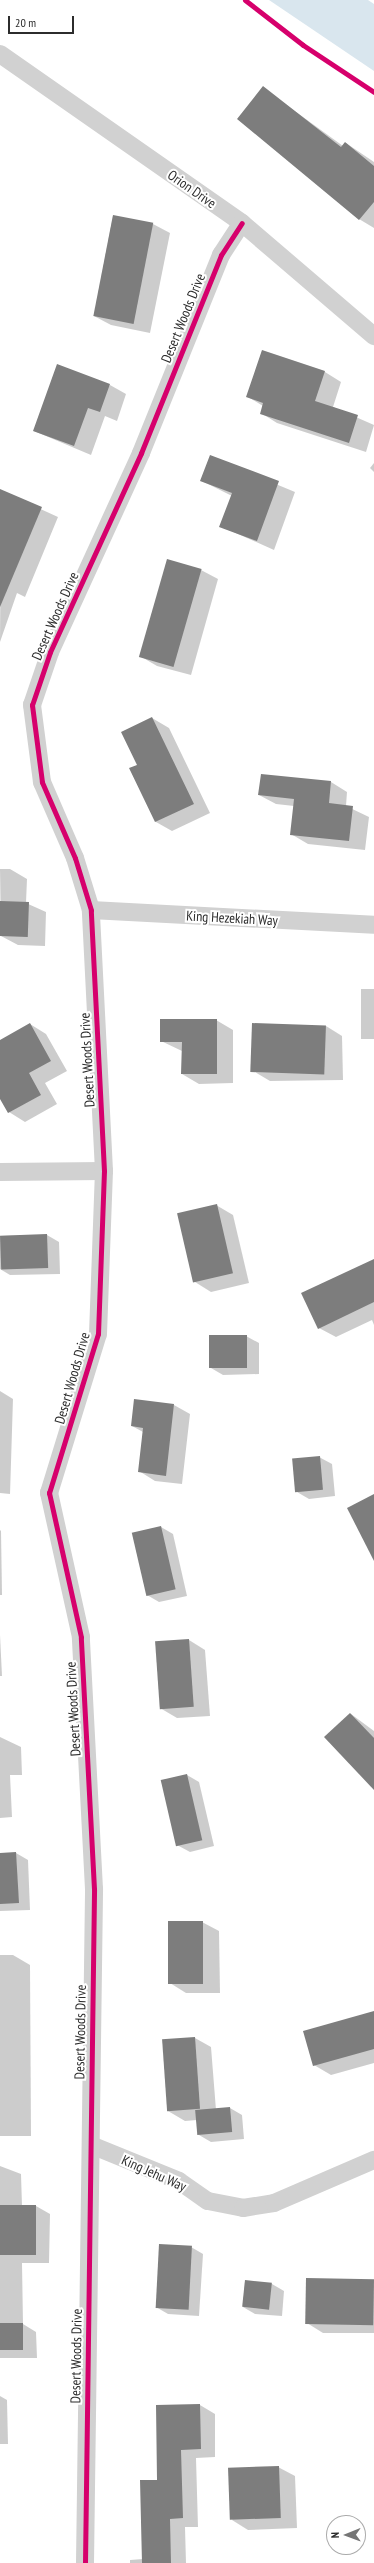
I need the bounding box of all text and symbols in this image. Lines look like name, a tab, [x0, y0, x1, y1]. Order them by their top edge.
scale bar	[10, 8, 76, 34]
text: 20 m	[15, 15, 36, 30]
street label: Orion Drive	[165, 166, 219, 212]
street label: Desert Woods Drive	[157, 271, 209, 365]
street label: Desert Woods Drive	[28, 569, 82, 663]
street label: King Hezekiah Way	[186, 907, 278, 929]
street label: Desert Woods Drive	[76, 1012, 98, 1108]
street label: Desert Woods Drive	[51, 1330, 93, 1426]
street label: Desert Woods Drive	[62, 1661, 84, 1757]
street label: Desert Woods Drive	[71, 1984, 89, 2080]
street label: King Jehu Way	[119, 2151, 189, 2195]
street label: Desert Woods Drive	[67, 2308, 85, 2404]
north arrow	[326, 2515, 366, 2555]
text: N	[328, 2532, 342, 2538]

